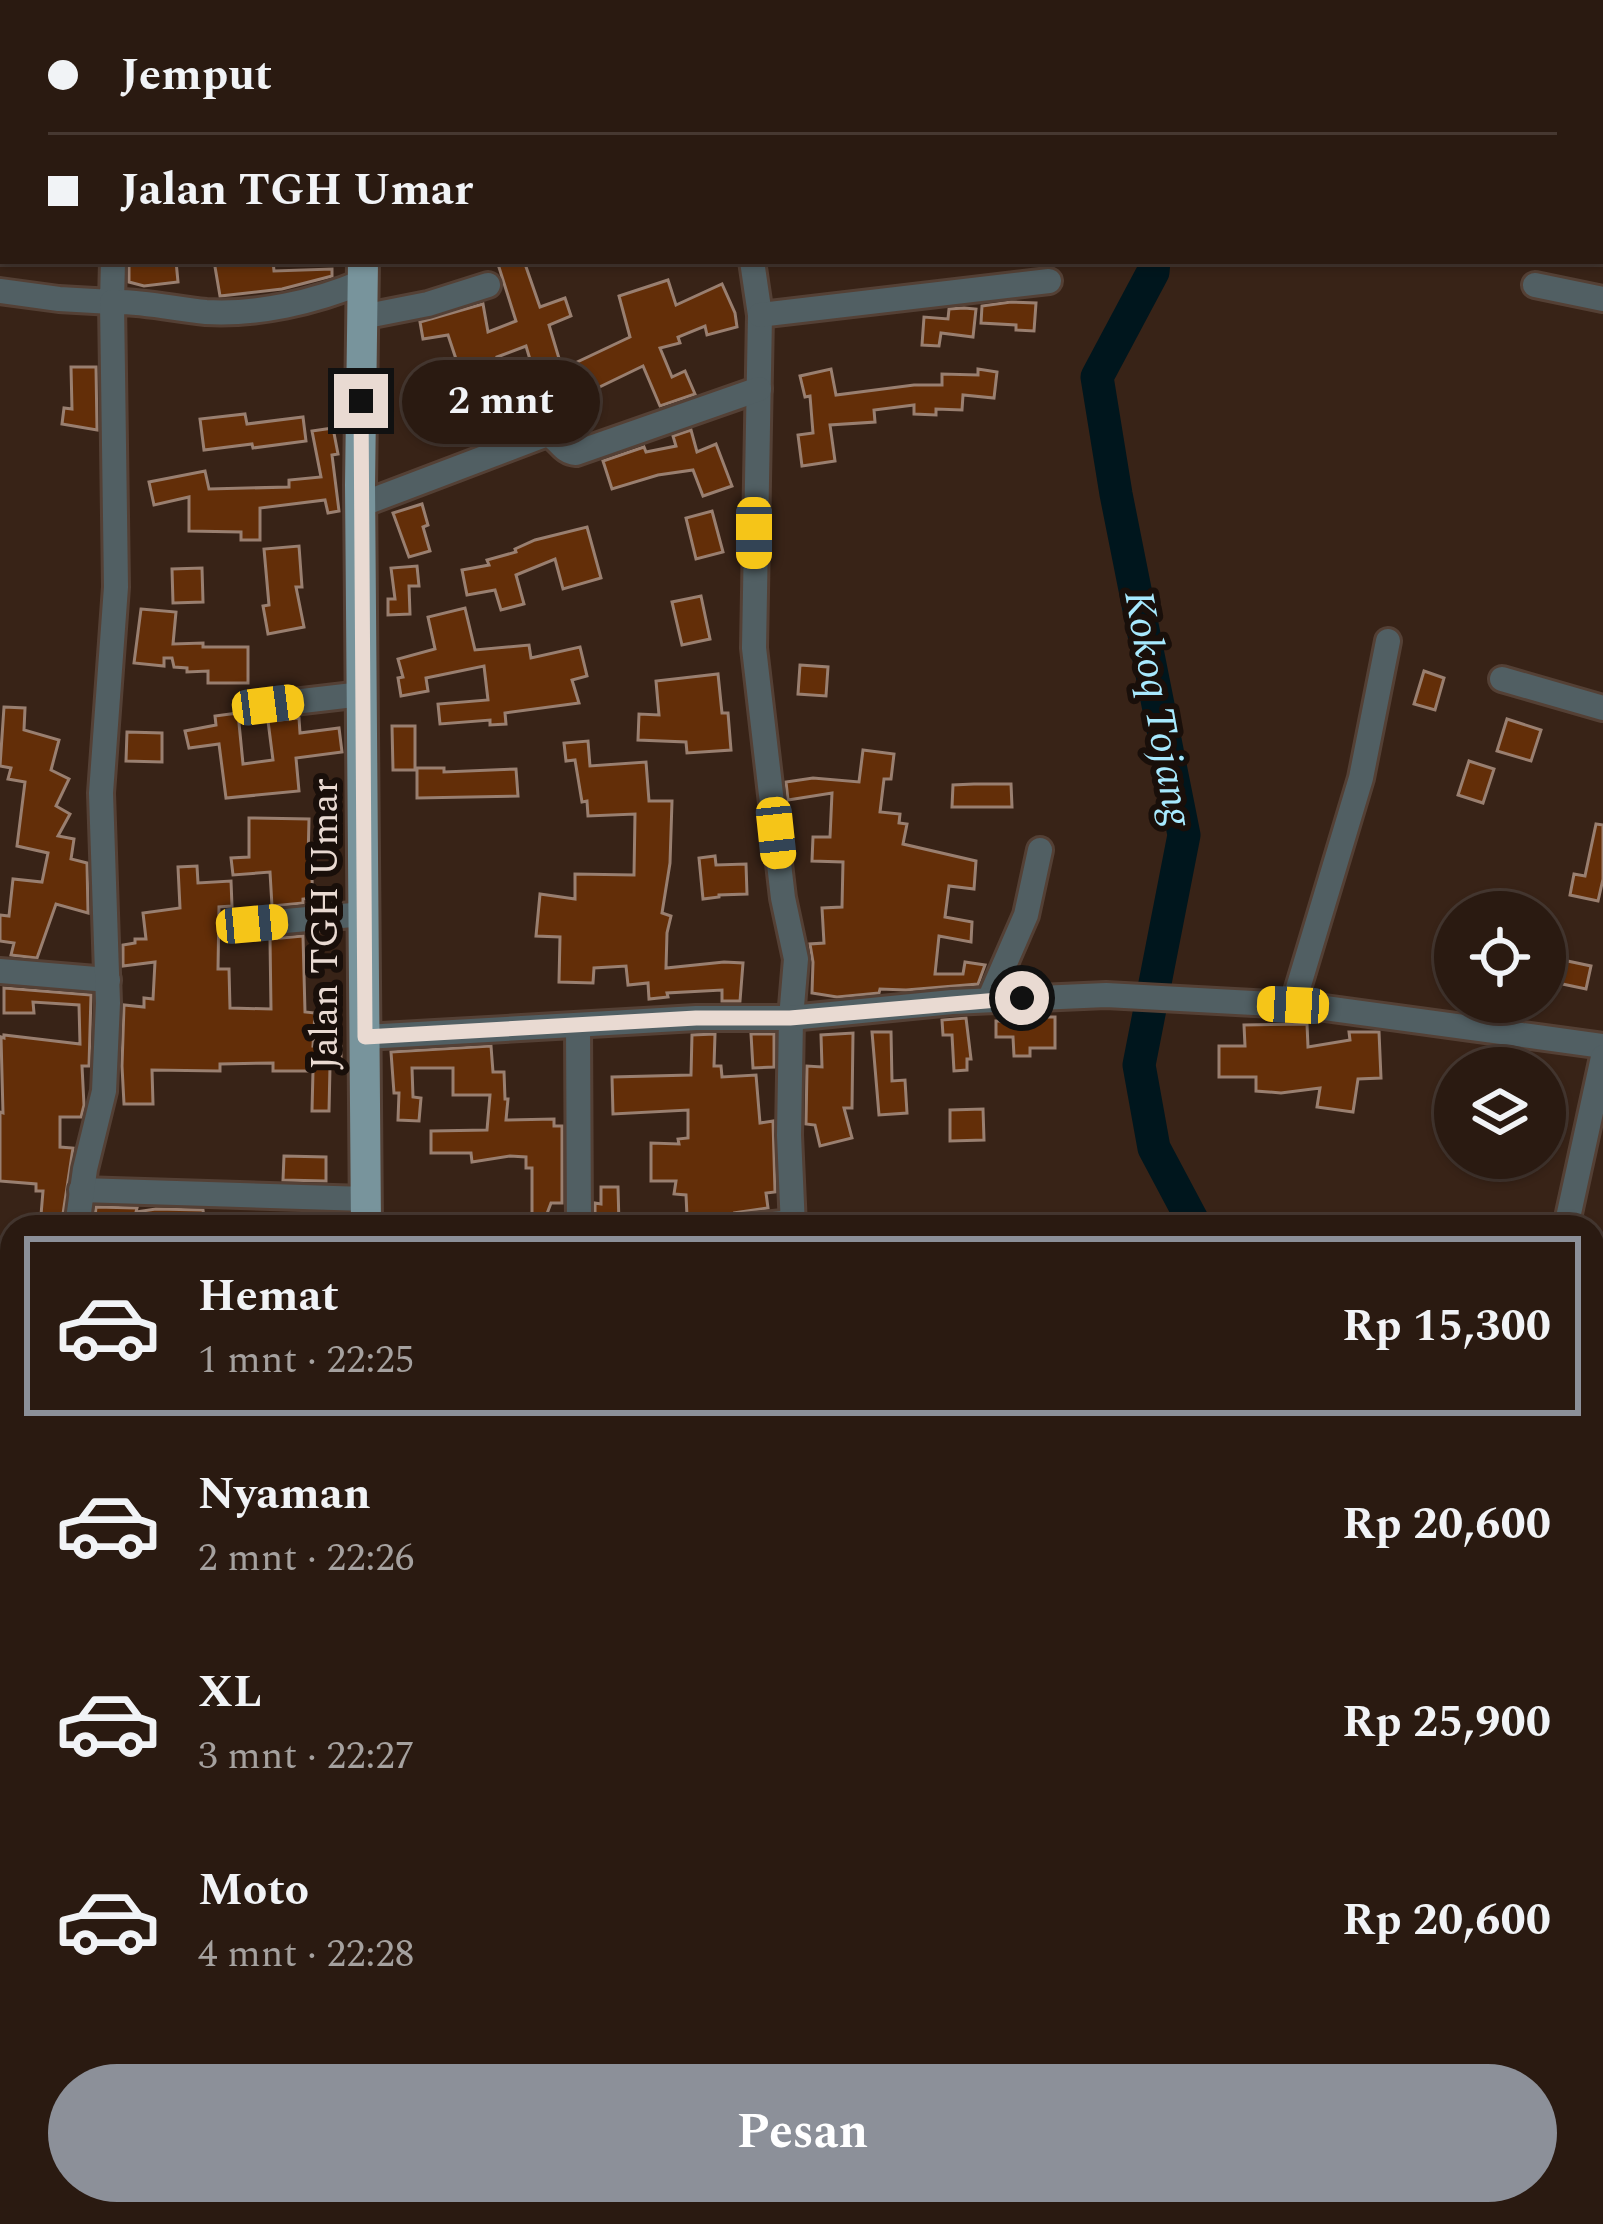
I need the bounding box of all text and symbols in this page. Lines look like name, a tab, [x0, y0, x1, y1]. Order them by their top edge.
text: Jemput	[120, 41, 272, 110]
text: Jalan TGH Umar	[120, 156, 473, 225]
callout: 2 mnt	[403, 359, 601, 443]
text: 2 mnt	[448, 372, 554, 431]
route end	[334, 374, 388, 428]
car	[736, 497, 772, 569]
water label: Kokoq Tojang	[1106, 585, 1210, 832]
car	[230, 683, 306, 727]
street label: Jalan TGH Umar	[296, 778, 355, 1070]
car	[754, 795, 798, 871]
map controls	[1434, 891, 1566, 1179]
button: locate	[1434, 891, 1566, 1023]
car	[215, 903, 289, 945]
route start	[995, 971, 1049, 1025]
car	[1256, 985, 1330, 1025]
button: layers	[1434, 1047, 1566, 1179]
text: Hemat	[198, 1262, 339, 1331]
icon: car	[54, 1272, 162, 1380]
text: Rp 15,300	[1342, 1292, 1551, 1361]
text: 1 mnt · 22:25	[198, 1331, 414, 1390]
text: Nyaman	[198, 1460, 371, 1529]
icon: car	[54, 1470, 162, 1578]
text: Rp 20,600	[1342, 1490, 1551, 1559]
text: 2 mnt · 22:26	[198, 1529, 414, 1588]
text: XL	[198, 1658, 262, 1727]
icon: car	[54, 1668, 162, 1776]
text: Rp 25,900	[1342, 1688, 1551, 1757]
text: 3 mnt · 22:27	[198, 1727, 414, 1786]
text: Moto	[198, 1856, 309, 1925]
icon: car	[54, 1866, 162, 1974]
text: Rp 20,600	[1342, 1886, 1551, 1955]
text: 4 mnt · 22:28	[198, 1925, 414, 1984]
button: Pesan	[48, 2064, 1557, 2202]

